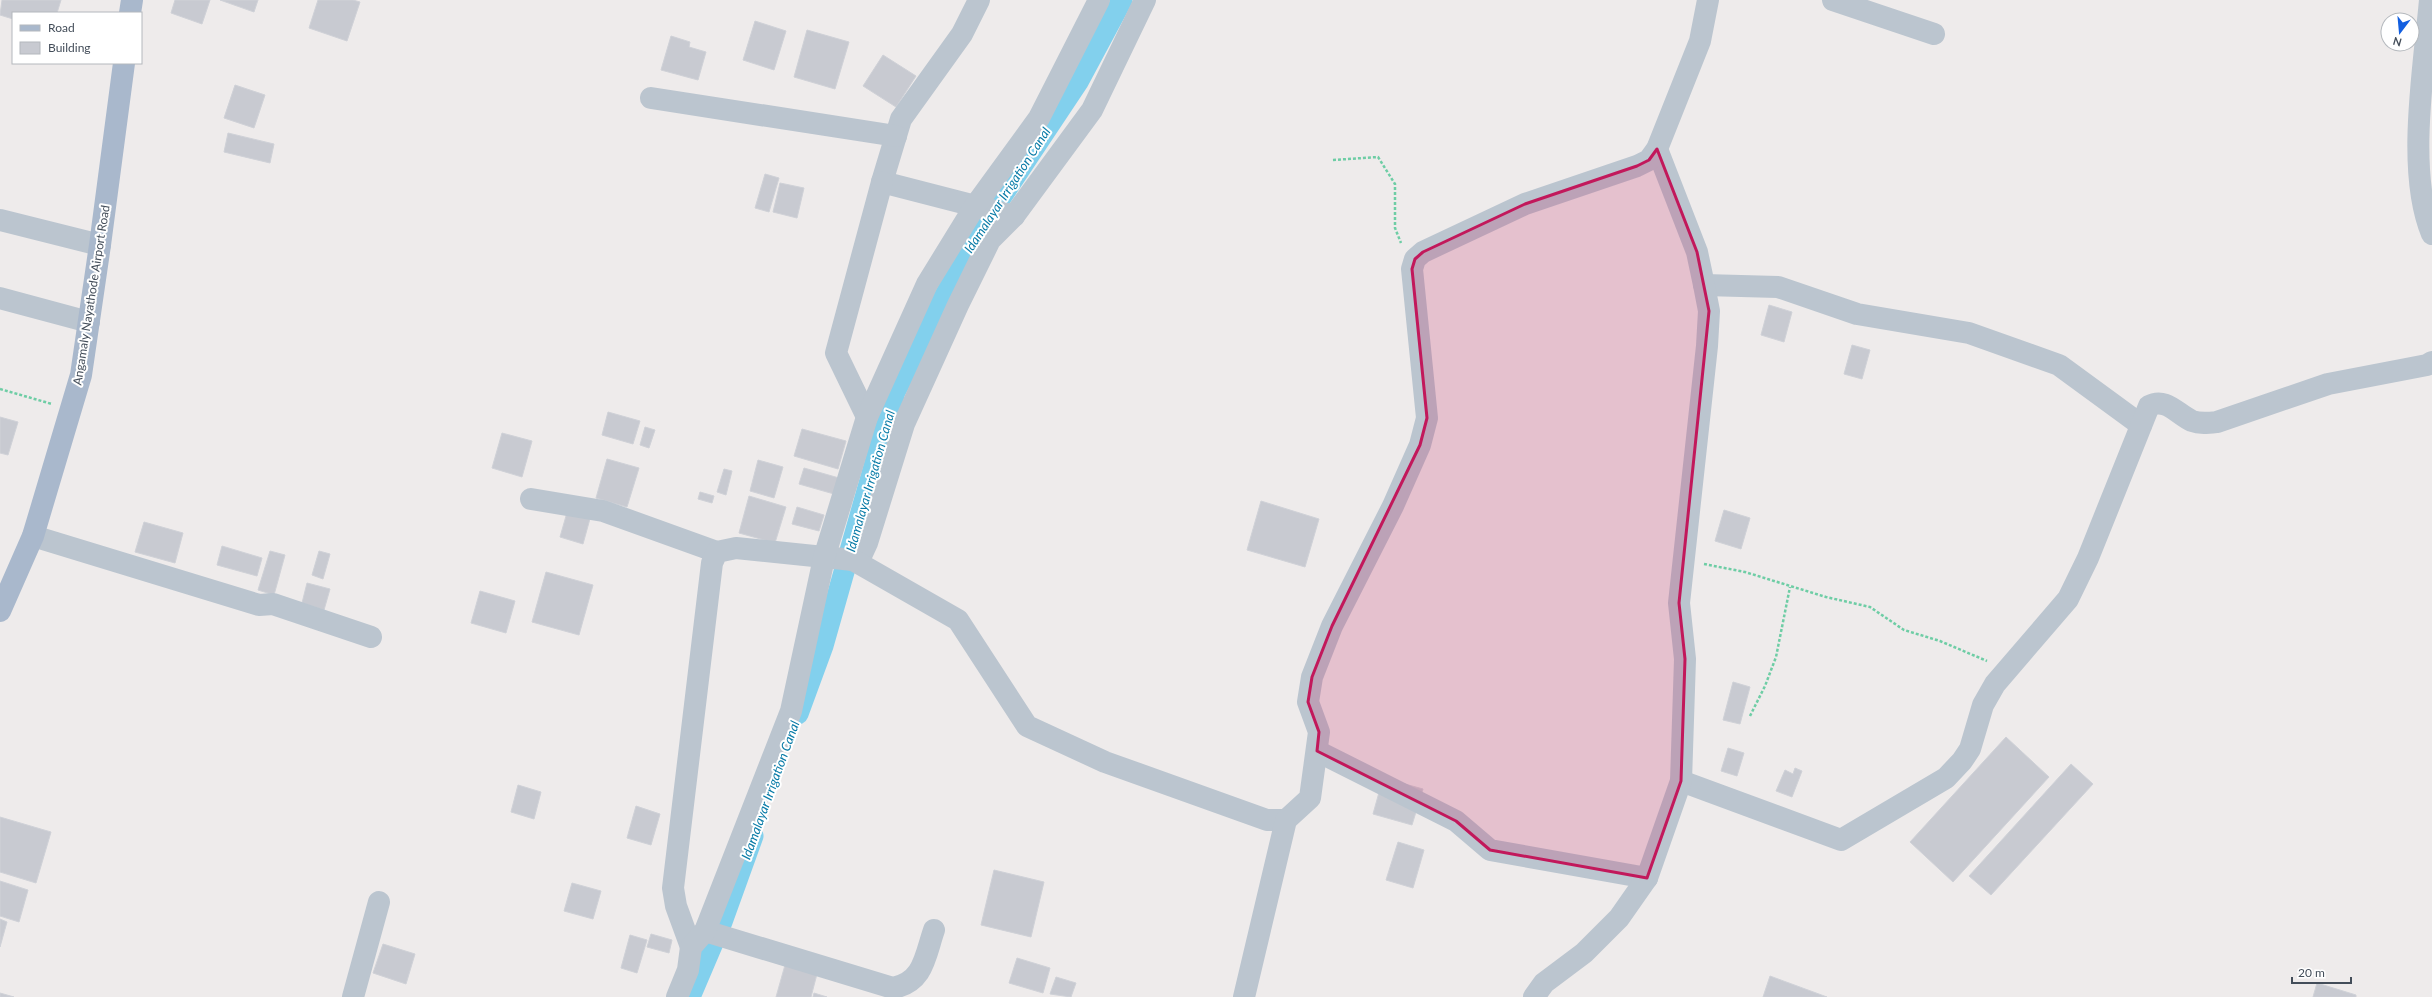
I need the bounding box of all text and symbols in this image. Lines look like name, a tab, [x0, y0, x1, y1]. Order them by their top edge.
legend	[12, 12, 142, 64]
north arrow	[2380, 12, 2420, 52]
text: Road	[48, 20, 75, 35]
text: N	[2391, 35, 2403, 50]
text: Building	[48, 40, 91, 55]
water label: Idamalayar Irrigation Canal	[960, 124, 1054, 256]
street label: Angamaly Nayathode Airport Road	[69, 204, 113, 386]
water label: Idamalayar Irrigation Canal	[842, 408, 898, 554]
water label: Idamalayar Irrigation Canal	[737, 718, 803, 862]
scale bar	[2292, 959, 2351, 985]
text: 20 m	[2298, 965, 2325, 980]

